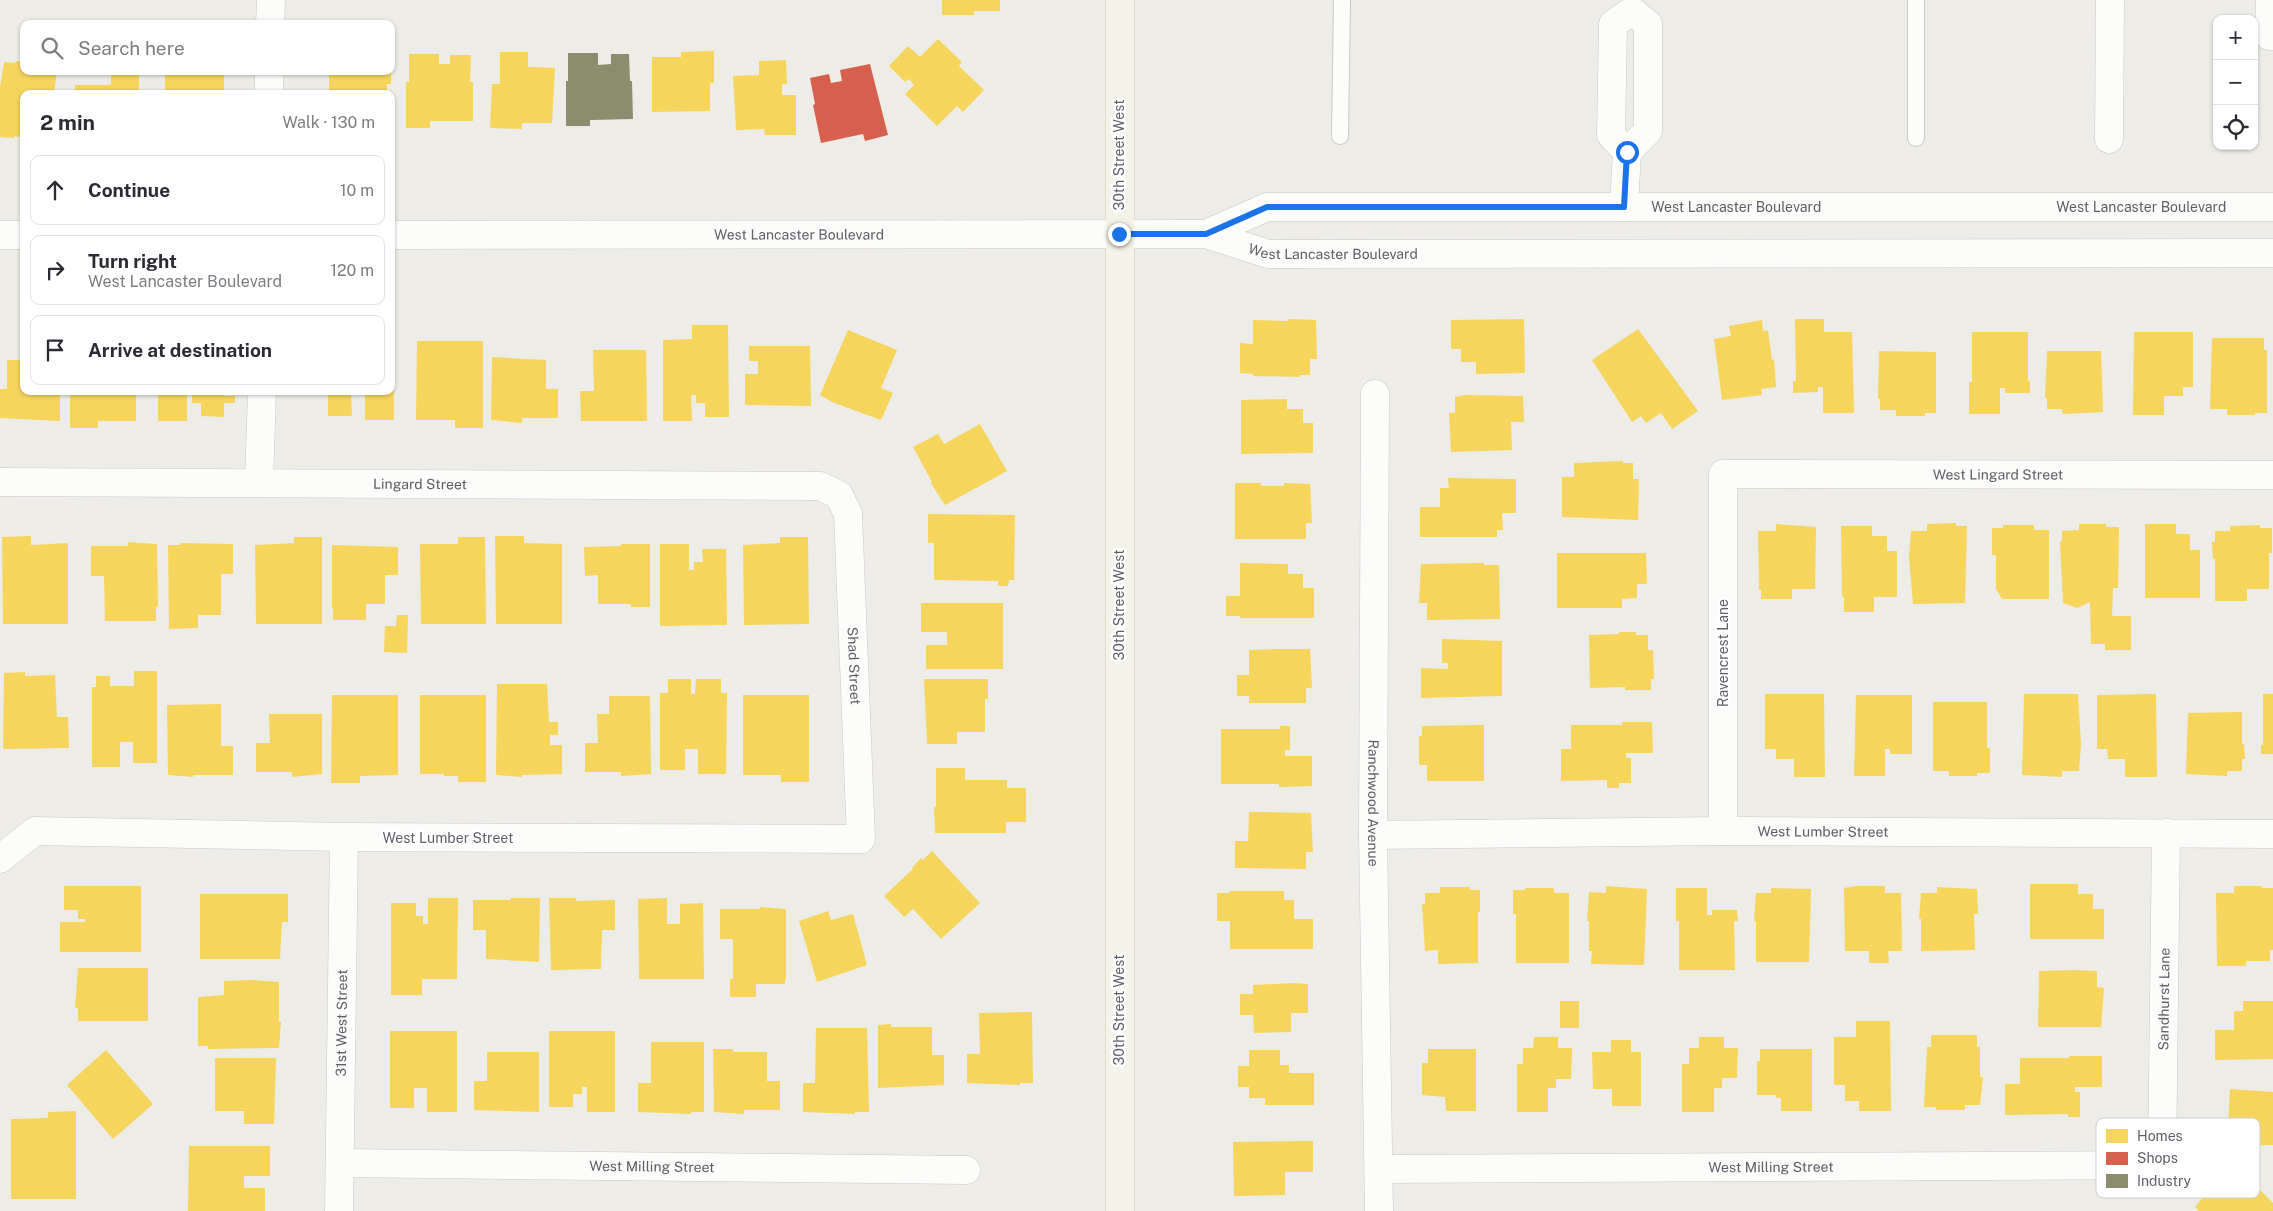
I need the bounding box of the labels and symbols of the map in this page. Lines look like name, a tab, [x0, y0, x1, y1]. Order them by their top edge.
street label: 30th Street West	[1111, 99, 1127, 211]
route start	[1616, 141, 1639, 164]
street label: West Lancaster Boulevard	[1651, 199, 1821, 215]
street label: West Lancaster Boulevard	[2056, 199, 2226, 215]
route end	[1108, 223, 1131, 246]
street label: West Lancaster Boulevard	[714, 226, 884, 243]
street label: West Lancaster Boulevard	[1246, 240, 1418, 262]
street label: West Lingard Street	[1933, 466, 2063, 483]
street label: Lingard Street	[373, 476, 467, 492]
street label: 30th Street West	[1111, 549, 1127, 661]
street label: Ravencrest Lane	[1715, 599, 1731, 707]
street label: Shad Street	[845, 627, 864, 705]
street label: Ranchwood Avenue	[1365, 739, 1382, 867]
street label: West Lumber Street	[1757, 823, 1889, 840]
street label: West Lumber Street	[383, 830, 513, 846]
street label: Sandhurst Lane	[2155, 947, 2173, 1051]
street label: 30th Street West	[1111, 954, 1127, 1066]
street label: 31st West Street	[333, 969, 350, 1077]
legend	[2096, 1118, 2260, 1198]
text: Homes	[2137, 1128, 2183, 1144]
text: Shops	[2137, 1150, 2178, 1166]
street label: West Milling Street	[589, 1158, 715, 1175]
street label: West Milling Street	[1708, 1159, 1834, 1175]
text: Industry	[2137, 1173, 2192, 1189]

